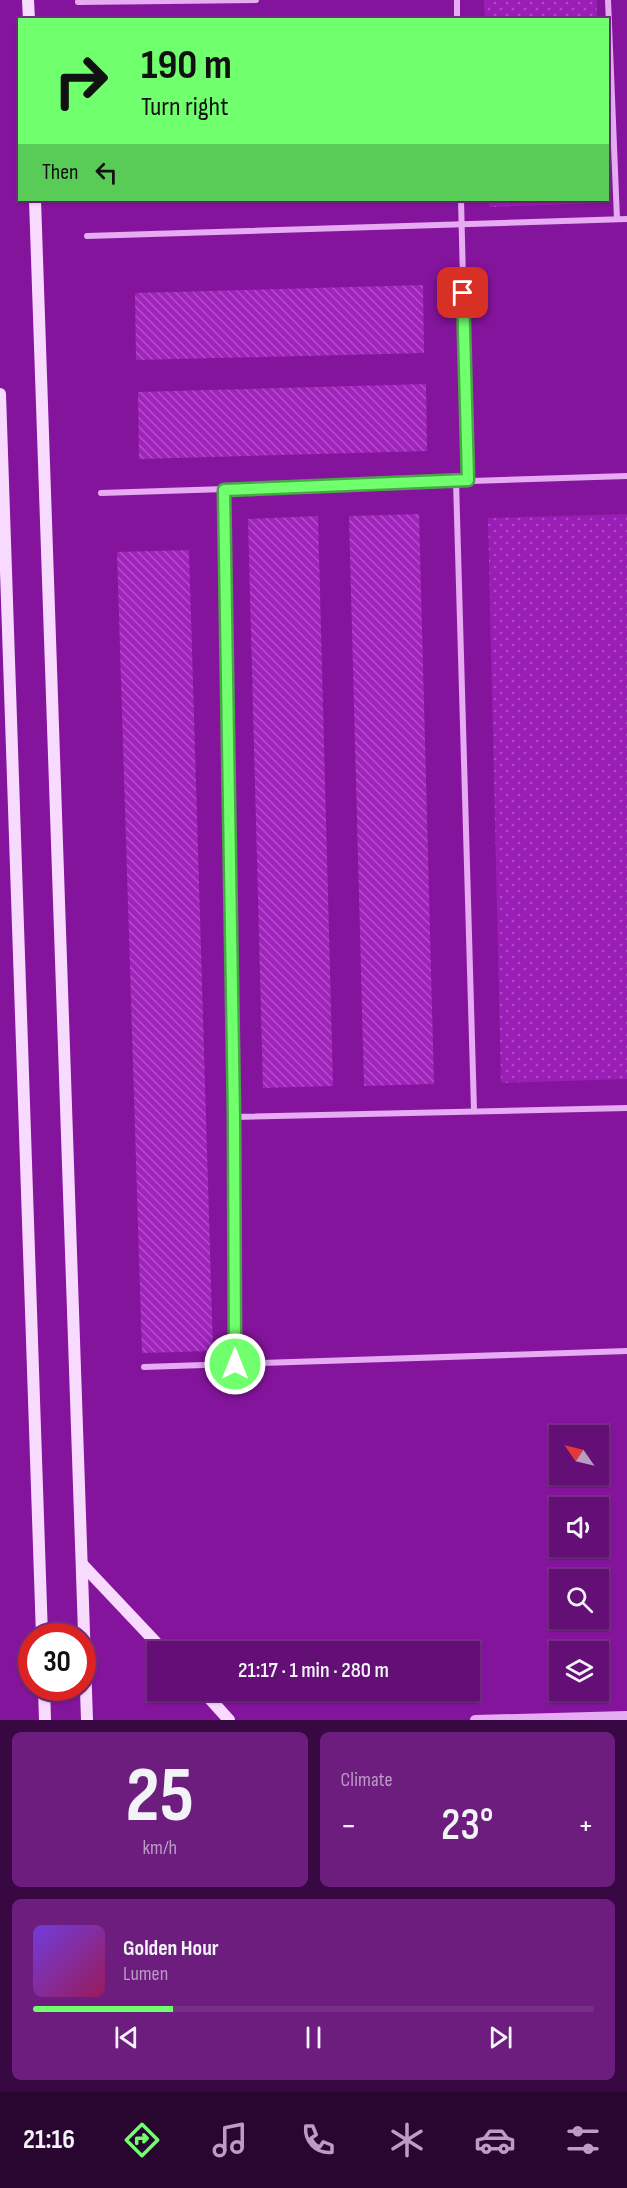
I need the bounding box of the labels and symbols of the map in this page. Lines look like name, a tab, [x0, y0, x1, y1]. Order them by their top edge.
pin	[437, 267, 488, 318]
position arrow	[203, 1332, 267, 1396]
north arrow	[549, 1425, 609, 1485]
speed limit sign: 30	[18, 1623, 96, 1701]

